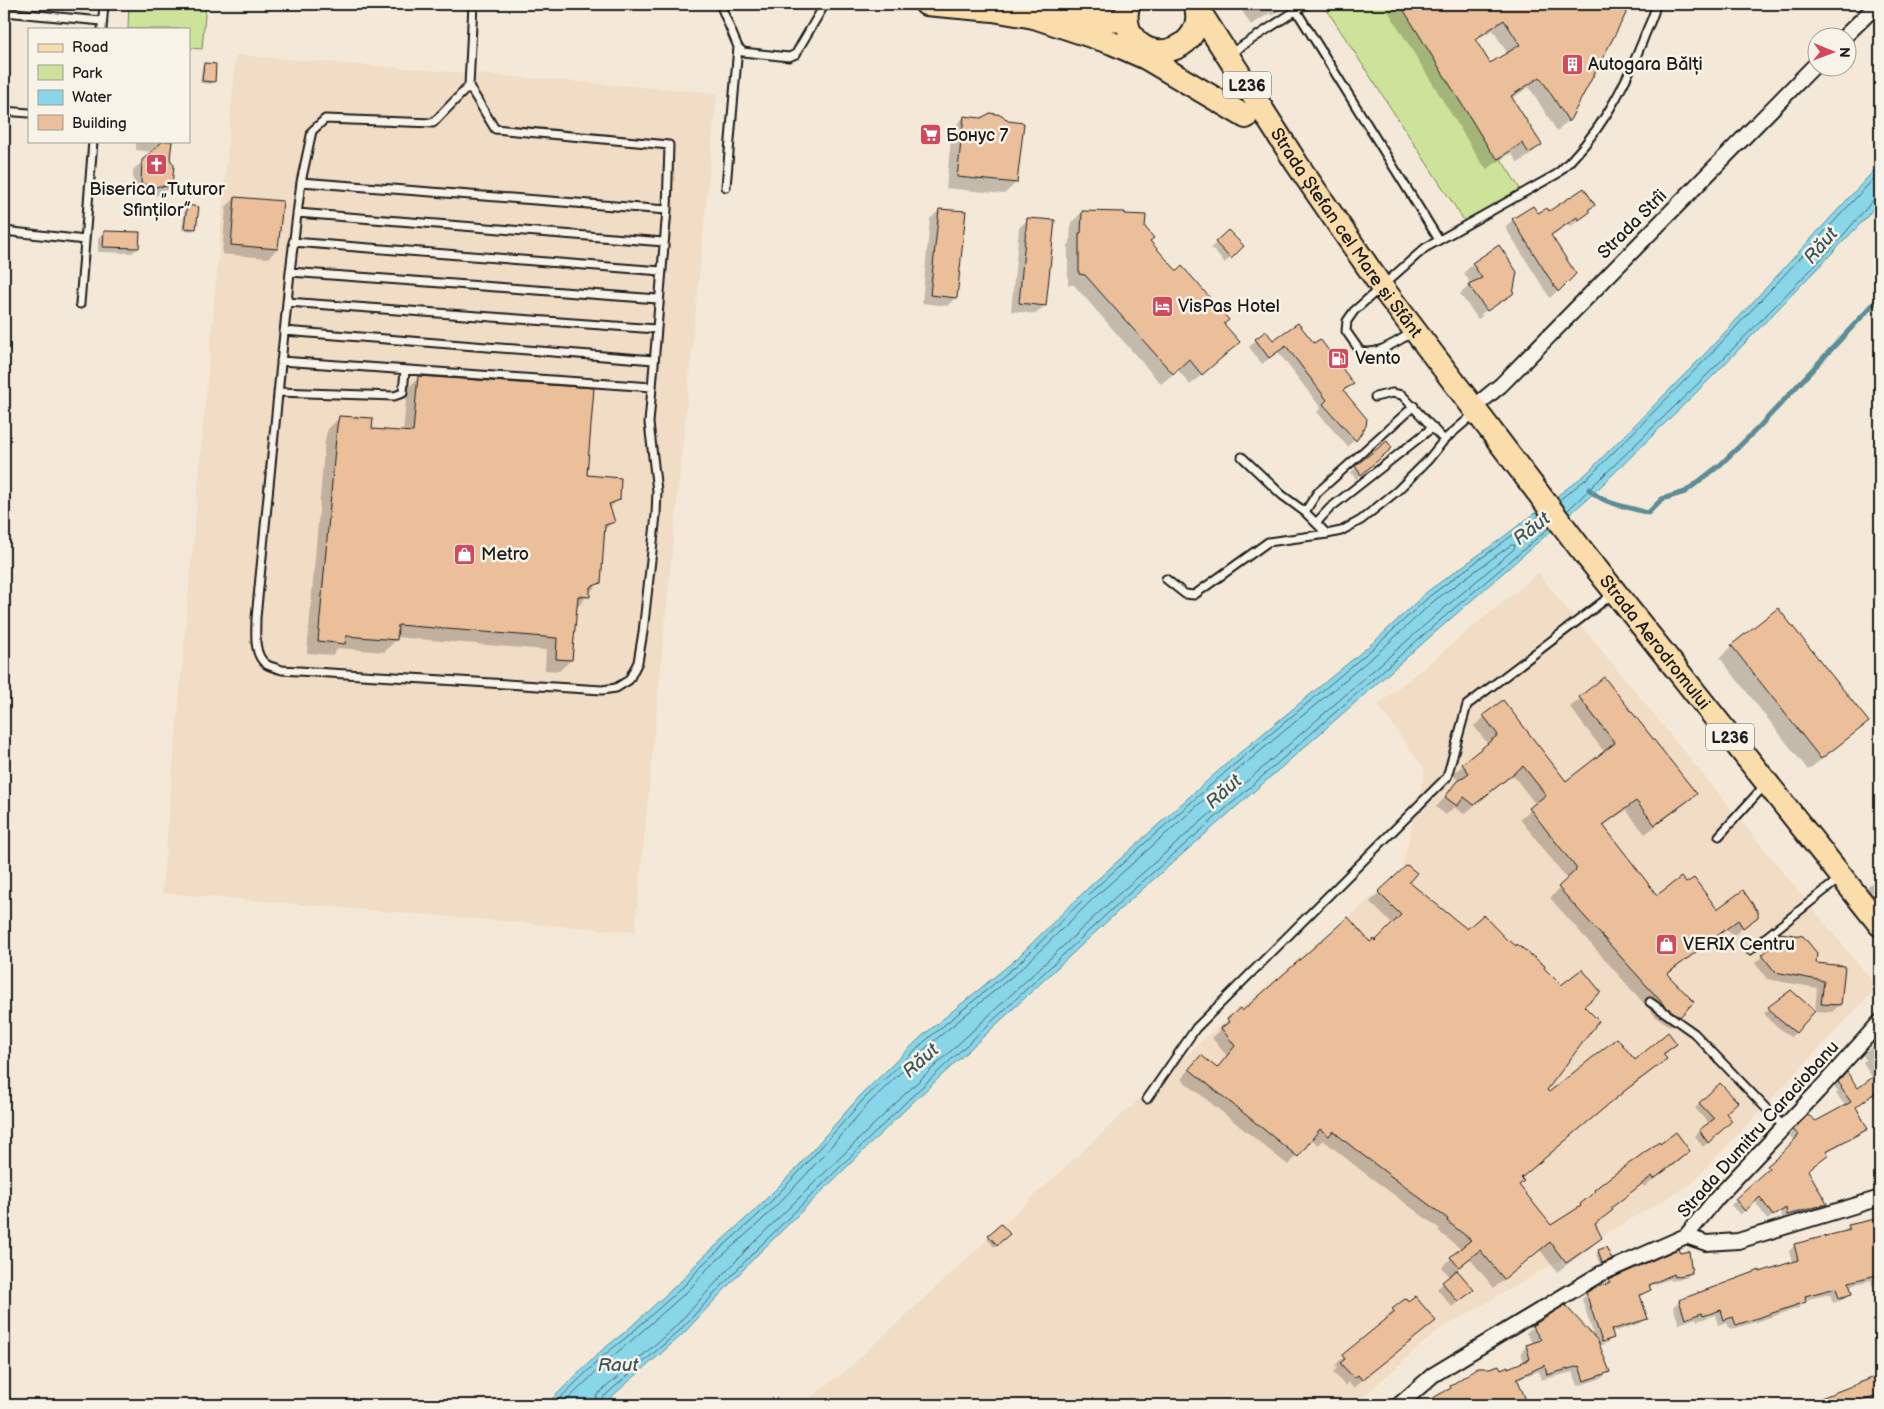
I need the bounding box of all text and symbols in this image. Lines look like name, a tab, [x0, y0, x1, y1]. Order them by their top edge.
legend	[28, 28, 190, 142]
north arrow	[1806, 28, 1856, 78]
text: Road	[72, 38, 108, 57]
text: N	[1836, 47, 1853, 58]
building icon: Autogara Bălți	[1560, 52, 1584, 76]
place label: Autogara Bălți	[1588, 54, 1703, 75]
text: Park	[72, 64, 103, 83]
road number: L236	[1223, 72, 1271, 98]
text: Water	[72, 88, 112, 107]
text: Building	[72, 114, 127, 133]
supermarket icon: Бонус 7	[918, 123, 942, 147]
street label: Strada Ștefan cel Mare și Sfânt	[1266, 124, 1427, 342]
place label: Бонус 7	[946, 125, 1009, 146]
church icon: Biserica „Tuturor Sfinților”	[145, 152, 169, 176]
place label: Biserica „Tuturor Sfinților”	[89, 179, 225, 221]
street label: Strada Strîi	[1593, 185, 1671, 263]
water label: Răut	[1799, 222, 1844, 269]
hotel icon: VisPas Hotel	[1150, 294, 1174, 318]
place label: VisPas Hotel	[1178, 296, 1280, 317]
fuel station icon: Vento	[1327, 346, 1351, 370]
place label: Vento	[1355, 348, 1401, 369]
water label: Răut	[1509, 507, 1556, 551]
shop icon: Metro	[453, 542, 477, 566]
place label: Metro	[481, 544, 529, 565]
street label: Strada Aerodromului	[1595, 571, 1714, 714]
road number: L236	[1706, 724, 1754, 750]
water label: Răut	[1201, 769, 1248, 814]
shop icon: VERIX Centru	[1655, 932, 1679, 956]
place label: VERIX Centru	[1683, 934, 1795, 955]
street label: Strada Dumitru Caraciobanu	[1673, 1036, 1843, 1222]
water label: Răut	[898, 1038, 945, 1083]
water label: Raut	[598, 1354, 639, 1377]

